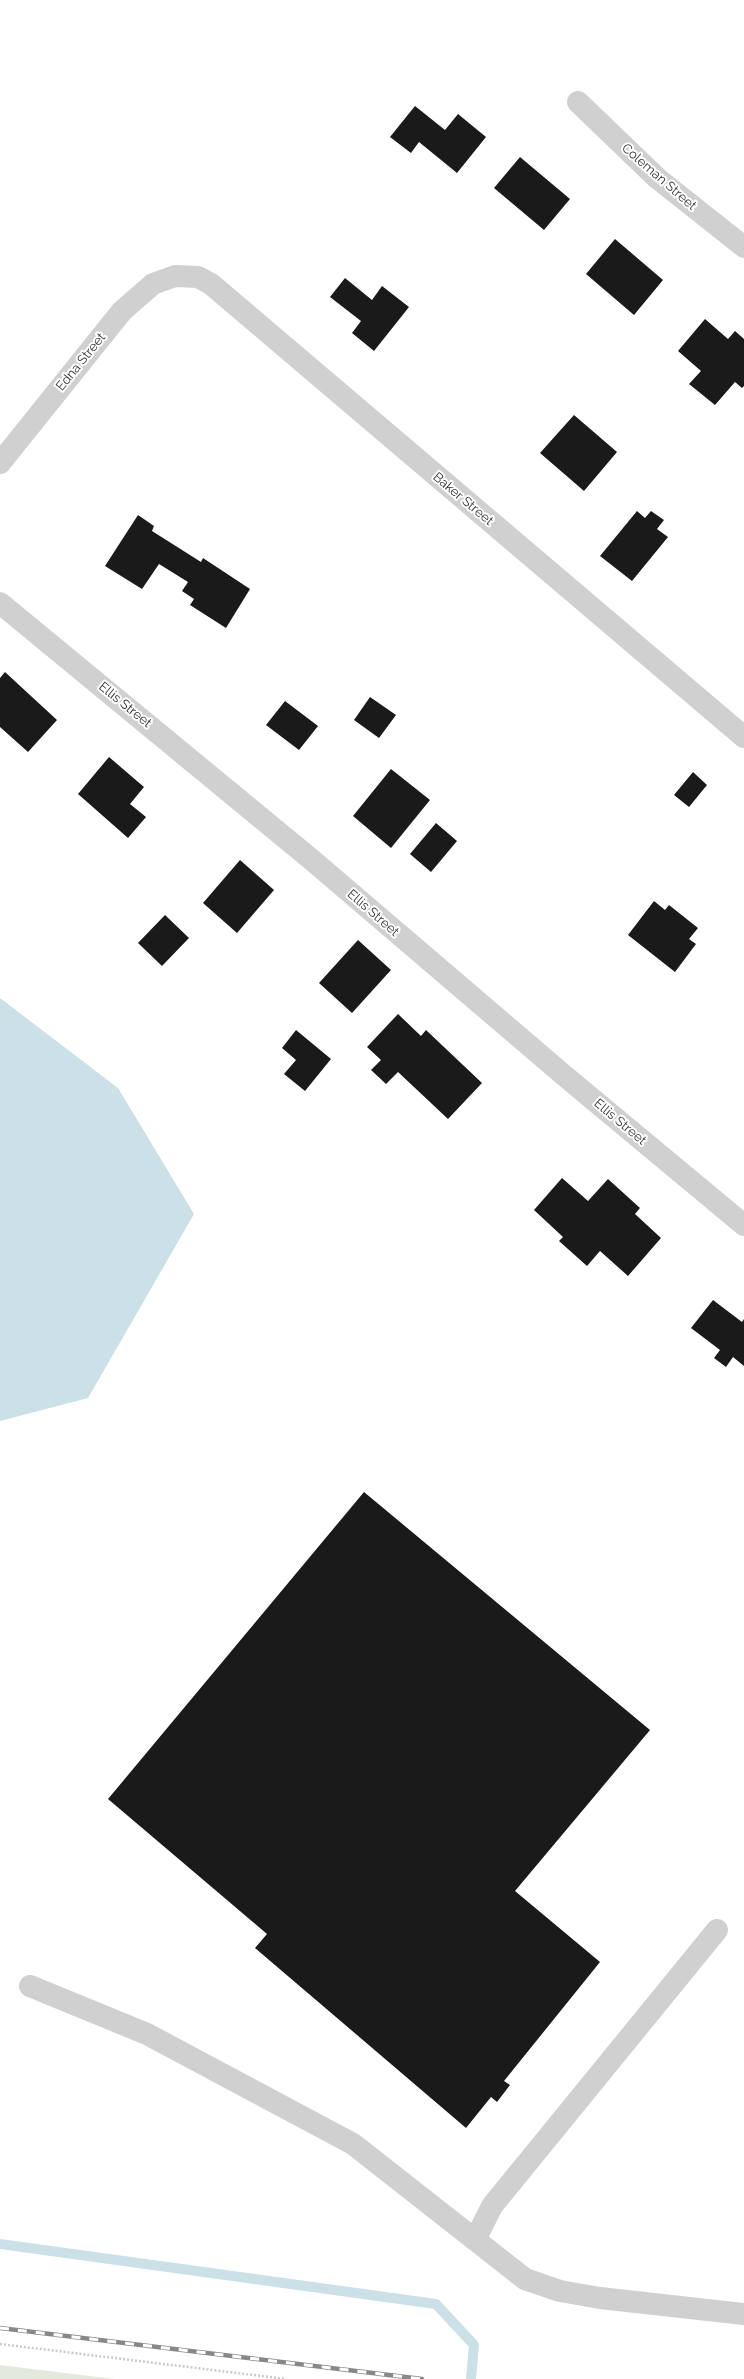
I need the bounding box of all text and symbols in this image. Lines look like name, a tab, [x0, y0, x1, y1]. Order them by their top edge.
street label: Coleman Street	[618, 140, 700, 214]
street label: Edna Street	[53, 330, 109, 394]
street label: Baker Street	[430, 469, 496, 529]
street label: Ellis Street	[95, 679, 155, 731]
street label: Ellis Street	[344, 886, 402, 940]
street label: Ellis Street	[591, 1096, 649, 1148]

